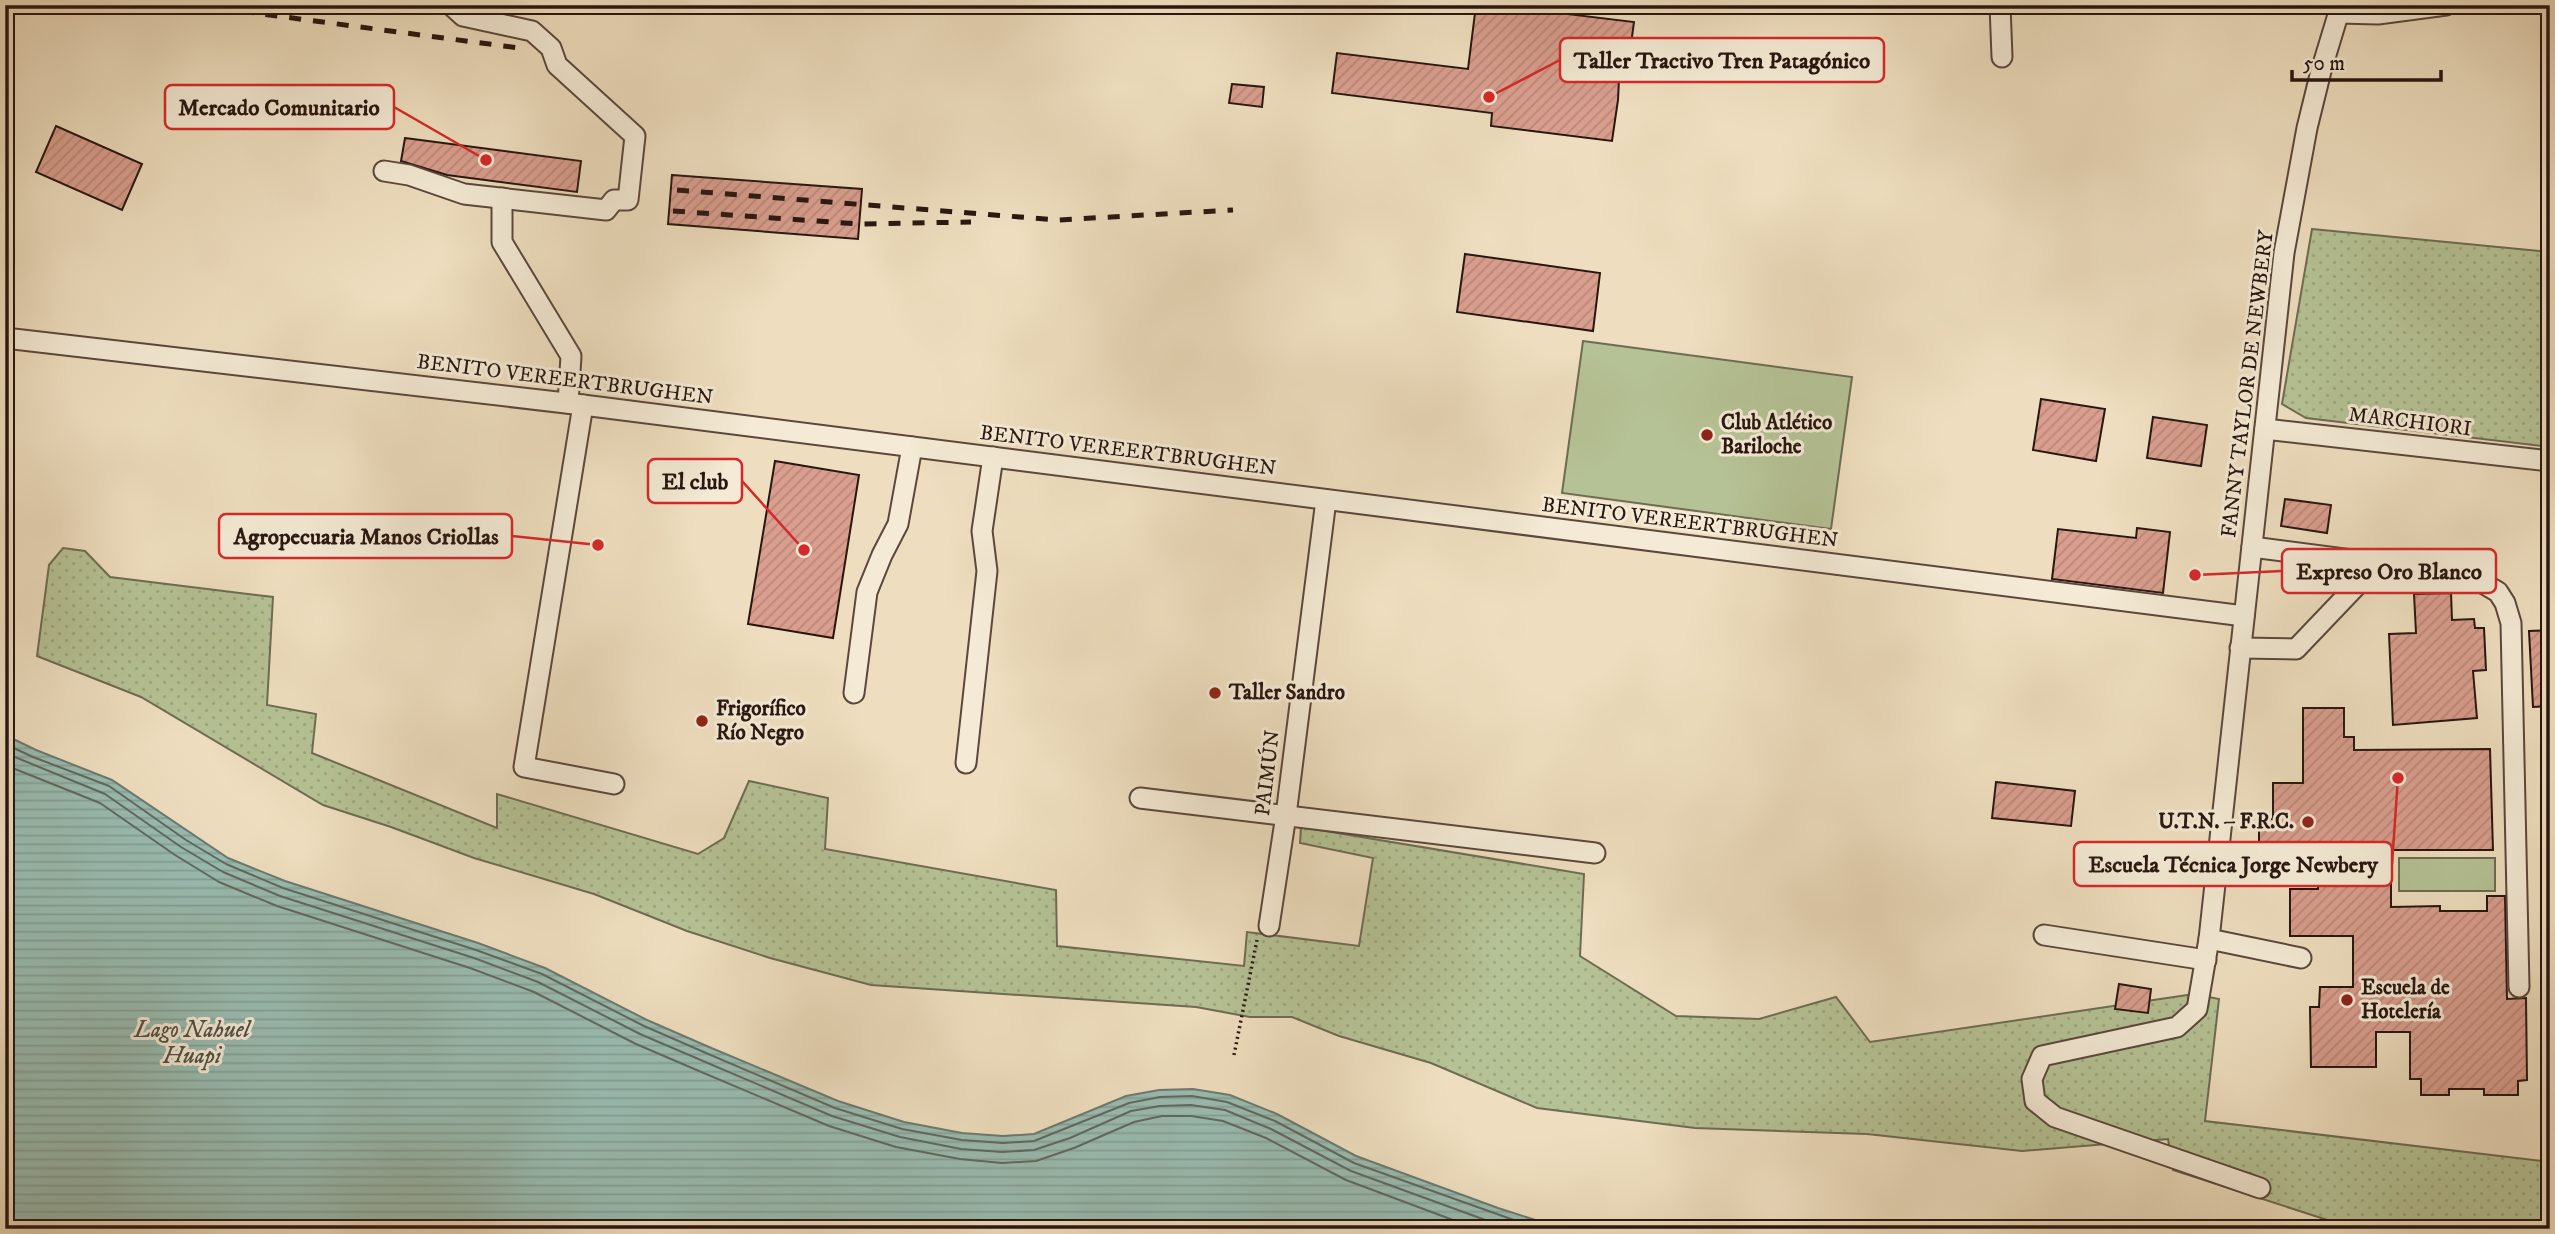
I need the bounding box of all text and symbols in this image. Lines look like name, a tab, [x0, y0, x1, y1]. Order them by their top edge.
callout: Taller Tractivo Tren Patagónico	[1560, 38, 1884, 82]
scale bar	[2292, 38, 2441, 82]
text: Taller Tractivo Tren Patagónico	[1573, 47, 1870, 76]
text: 50 m	[2303, 51, 2345, 77]
callout: Mercado Comunitario	[165, 85, 394, 129]
text: Mercado Comunitario	[178, 94, 380, 123]
street label: FANNY TAYLOR DE NEWBERY	[2216, 228, 2280, 539]
street label: BENITO VEREERTBRUGHEN	[415, 349, 715, 411]
street label: MARCHIORI	[2347, 402, 2473, 442]
place label: Club Atlético Bariloche	[1721, 410, 1832, 460]
street label: BENITO VEREERTBRUGHEN	[978, 420, 1278, 482]
marker: Club Atlético Bariloche	[1699, 427, 1715, 443]
callout: El club	[648, 459, 742, 503]
text: El club	[662, 468, 729, 497]
street label: BENITO VEREERTBRUGHEN	[1540, 492, 1840, 554]
callout: Agropecuaria Manos Criollas	[219, 514, 512, 558]
text: Agropecuaria Manos Criollas	[232, 523, 499, 552]
callout: Expreso Oro Blanco	[2282, 549, 2496, 593]
text: Expreso Oro Blanco	[2296, 558, 2482, 587]
place label: Taller Sandro	[1228, 680, 1345, 706]
marker: Taller Sandro	[1207, 685, 1223, 701]
place label: Frigorífico Río Negro	[716, 696, 806, 746]
marker: Frigorífico Río Negro	[694, 713, 710, 729]
street label: PAIMÚN	[1248, 728, 1286, 817]
place label: U.T.N. – F.R.C.	[2158, 809, 2294, 835]
marker: U.T.N. – F.R.C.	[2300, 814, 2316, 830]
callout: Escuela Técnica Jorge Newbery	[2074, 842, 2392, 886]
text: Escuela Técnica Jorge Newbery	[2088, 851, 2379, 880]
place label: Escuela de Hotelería	[2361, 975, 2450, 1025]
marker: Escuela de Hotelería	[2339, 992, 2355, 1008]
water label: Lago Nahuel Huapi	[132, 1016, 252, 1071]

